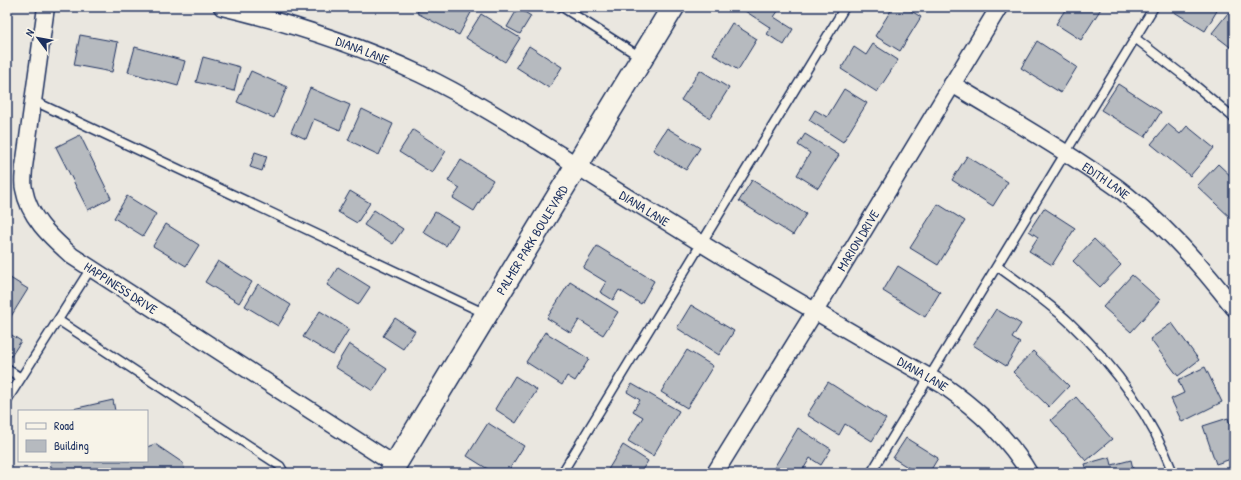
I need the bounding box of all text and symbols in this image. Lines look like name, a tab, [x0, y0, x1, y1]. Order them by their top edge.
north arrow	[18, 18, 58, 58]
text: N	[22, 26, 37, 39]
street label: DIANA LANE	[333, 32, 392, 68]
street label: EDITH LANE	[1079, 158, 1134, 203]
street label: PALMER PARK BOULEVARD	[491, 181, 572, 298]
street label: DIANA LANE	[616, 186, 673, 230]
street label: MARION DRIVE	[832, 206, 883, 274]
street label: HAPPINESS DRIVE	[81, 257, 161, 318]
street label: DIANA LANE	[894, 352, 952, 395]
legend	[18, 410, 148, 462]
text: Road	[54, 417, 74, 434]
text: Building	[54, 437, 89, 454]

